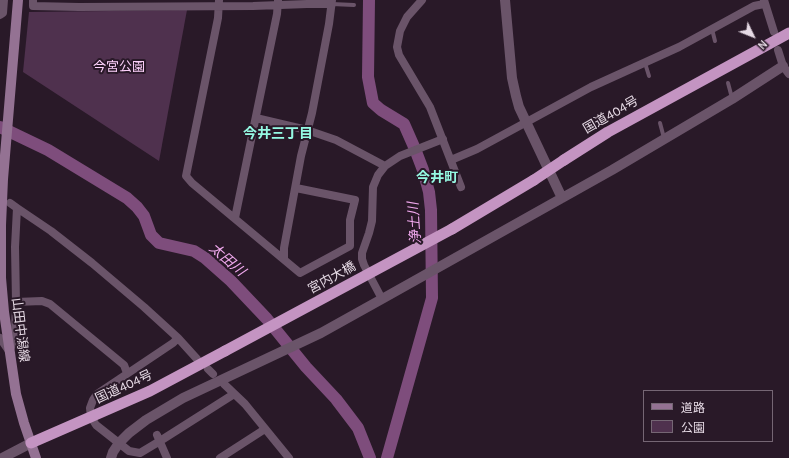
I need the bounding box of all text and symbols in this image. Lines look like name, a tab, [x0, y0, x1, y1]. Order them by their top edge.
north arrow	[733, 16, 773, 56]
text: N	[755, 37, 770, 52]
park label: 今宮公園	[93, 59, 145, 75]
street label: 国道404号	[581, 93, 641, 137]
district label: 今井三丁目	[243, 126, 313, 142]
district label: 今井町	[416, 170, 458, 186]
water label: 浄土川	[405, 201, 425, 245]
water label: 太田川	[206, 240, 248, 280]
street label: 宮内大橋	[305, 259, 359, 297]
street label: 山田中潟線	[8, 297, 32, 363]
street label: 国道404号	[93, 367, 155, 407]
legend	[643, 390, 773, 442]
text: 道路	[681, 401, 705, 415]
text: 公園	[681, 421, 705, 435]

